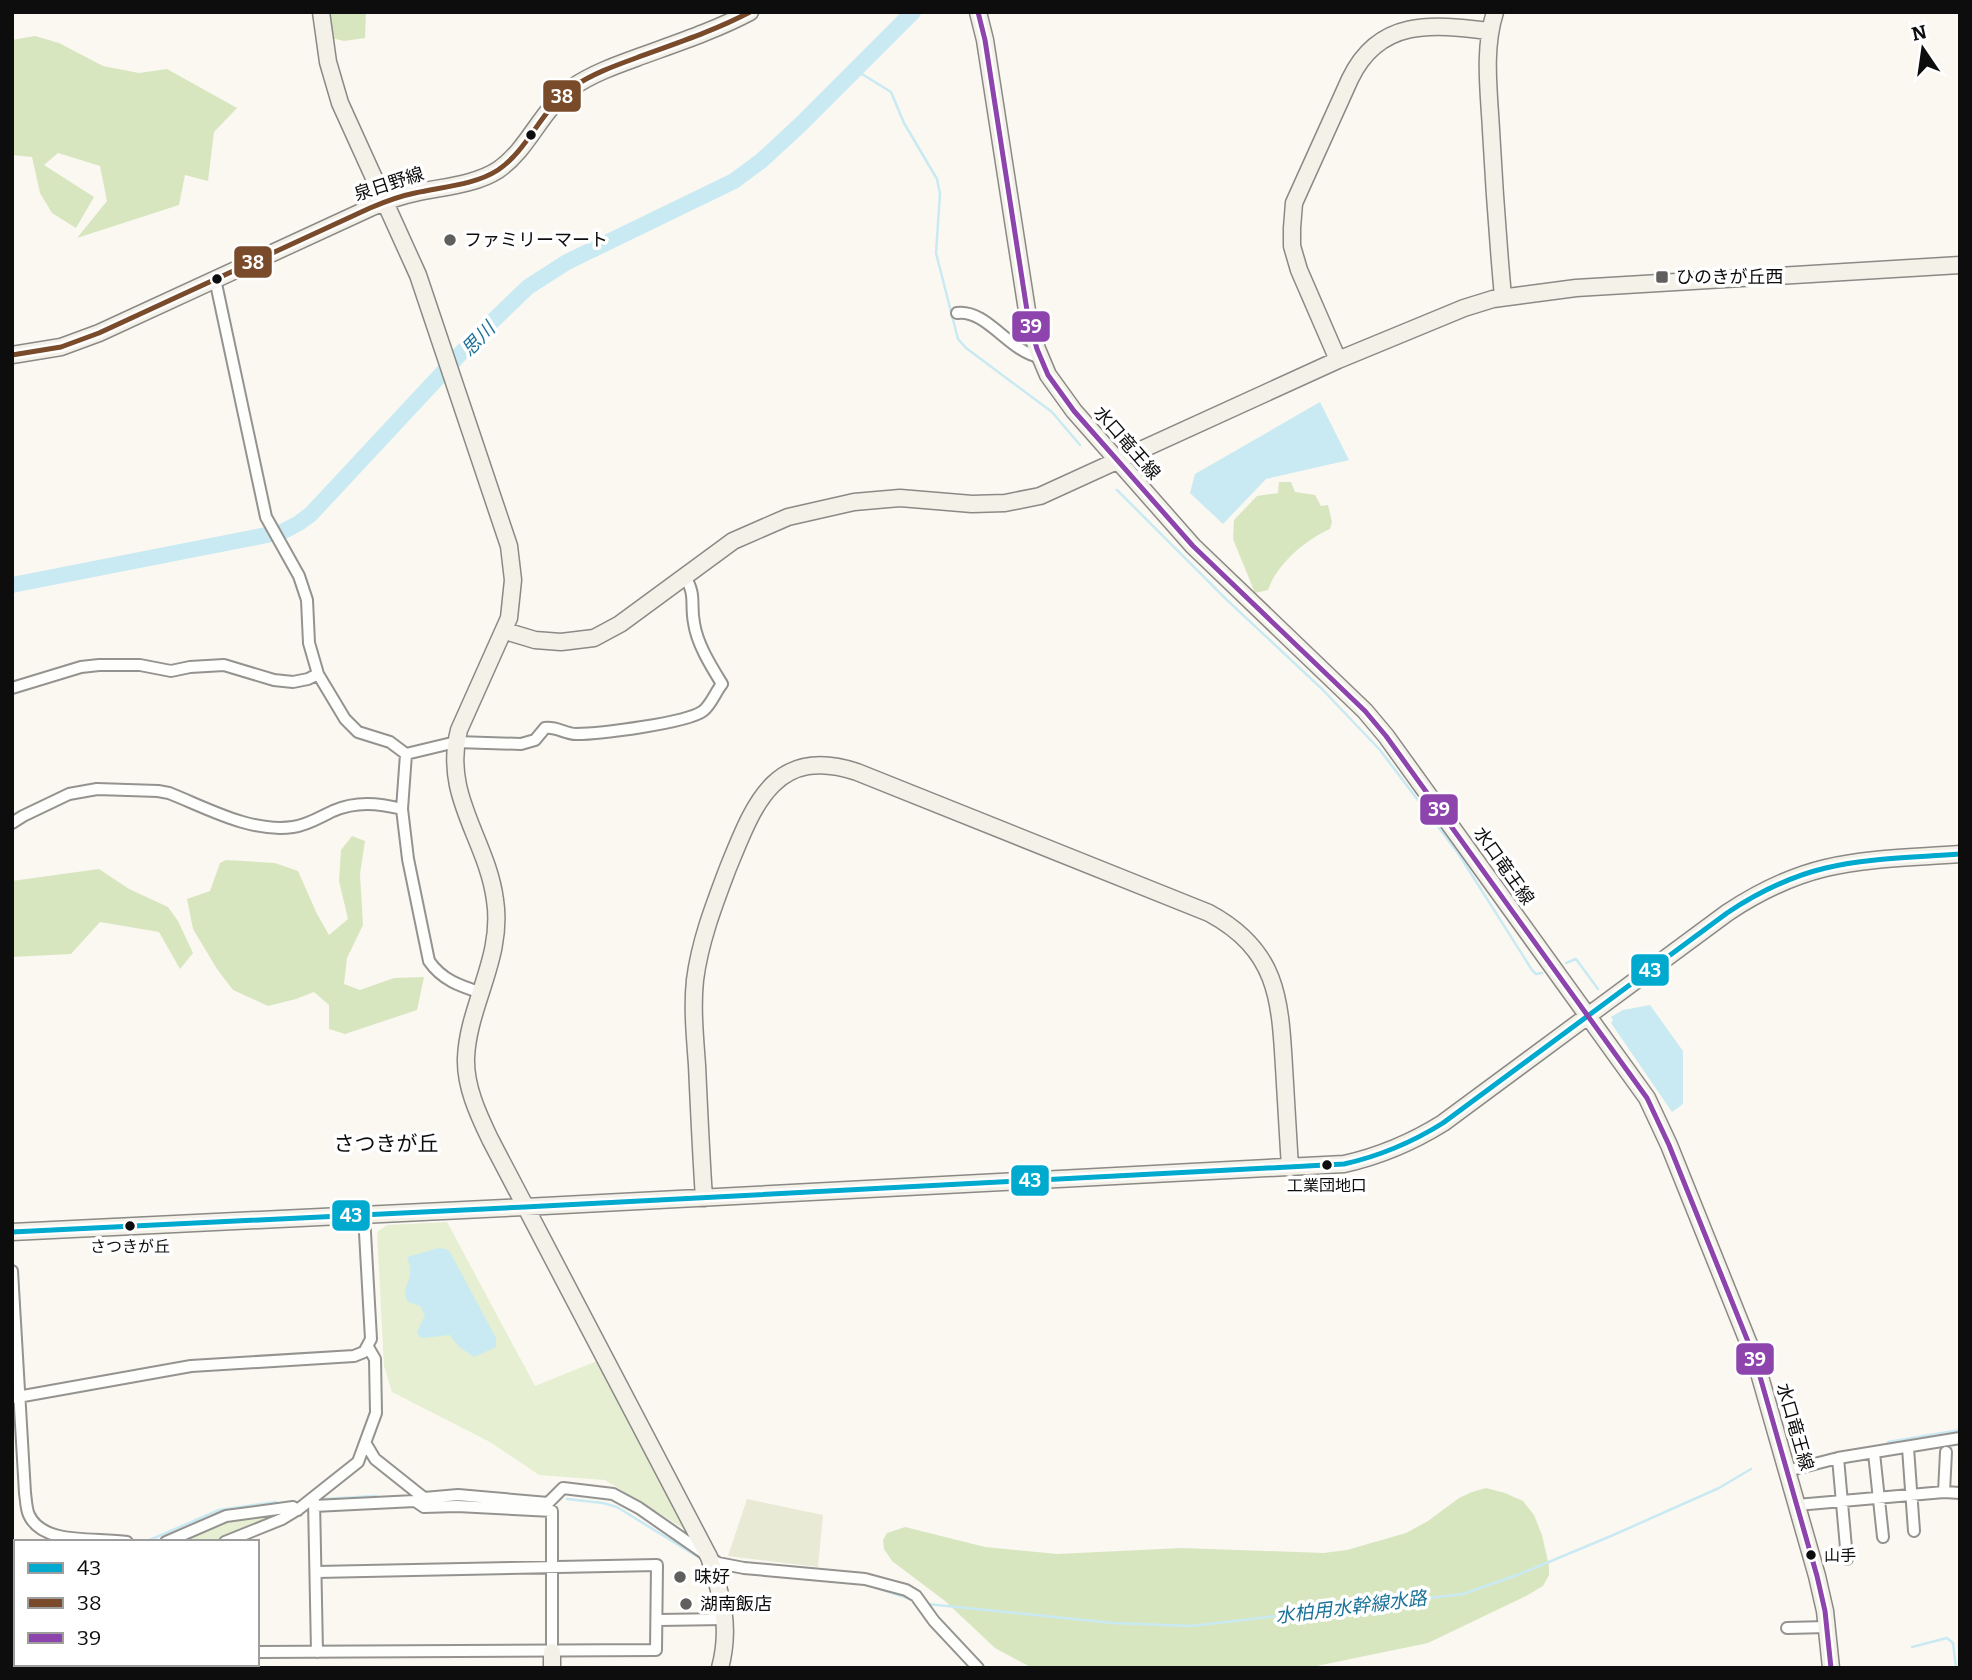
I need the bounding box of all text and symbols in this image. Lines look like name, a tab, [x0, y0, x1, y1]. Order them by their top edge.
north arrow	[1888, 14, 1958, 84]
text: N	[1910, 20, 1929, 46]
line badge: 38	[542, 79, 582, 113]
text: 38	[551, 85, 573, 108]
unlabelled marker	[524, 128, 538, 142]
street label: 泉日野線	[351, 162, 427, 206]
place label: ファミリーマート	[464, 229, 608, 251]
marker: ファミリーマート	[442, 232, 458, 248]
line badge: 38	[233, 245, 273, 279]
text: 38	[242, 251, 264, 274]
place label: ひのきが丘西	[1676, 266, 1783, 288]
marker: ひのきが丘西	[1654, 269, 1670, 285]
unlabelled marker	[210, 272, 224, 286]
line badge: 39	[1011, 310, 1051, 343]
text: 39	[1020, 315, 1042, 338]
water label: 思川	[457, 316, 501, 361]
street label: 水口竜王線	[1089, 402, 1165, 484]
line badge: 39	[1419, 793, 1459, 826]
text: 39	[1428, 798, 1450, 821]
street label: 水口竜王線	[1469, 823, 1539, 909]
line badge: 43	[1630, 953, 1670, 987]
text: 43	[1639, 959, 1661, 982]
district label: さつきが丘	[334, 1131, 439, 1157]
marker: 工業団地口	[1320, 1158, 1334, 1172]
line badge: 43	[1010, 1164, 1050, 1197]
text: 43	[1019, 1169, 1041, 1192]
place label: 工業団地口	[1287, 1176, 1367, 1195]
line badge: 43	[331, 1199, 371, 1232]
text: 43	[340, 1204, 362, 1227]
marker: さつきが丘	[123, 1219, 137, 1233]
place label: さつきが丘	[90, 1237, 170, 1256]
line badge: 39	[1735, 1342, 1775, 1376]
text: 39	[1744, 1348, 1766, 1371]
street label: 水口竜王線	[1772, 1381, 1818, 1473]
legend	[14, 1540, 259, 1666]
place label: 山手	[1824, 1546, 1856, 1565]
marker: 山手	[1804, 1548, 1818, 1562]
text: 43	[77, 1555, 101, 1581]
place label: 味好	[694, 1566, 730, 1588]
marker: 味好	[672, 1569, 688, 1585]
water label: 水柏用水幹線水路	[1274, 1586, 1430, 1628]
text: 38	[77, 1590, 102, 1616]
place label: 湖南飯店	[700, 1593, 772, 1615]
marker: 湖南飯店	[678, 1596, 694, 1612]
text: 39	[77, 1625, 101, 1651]

